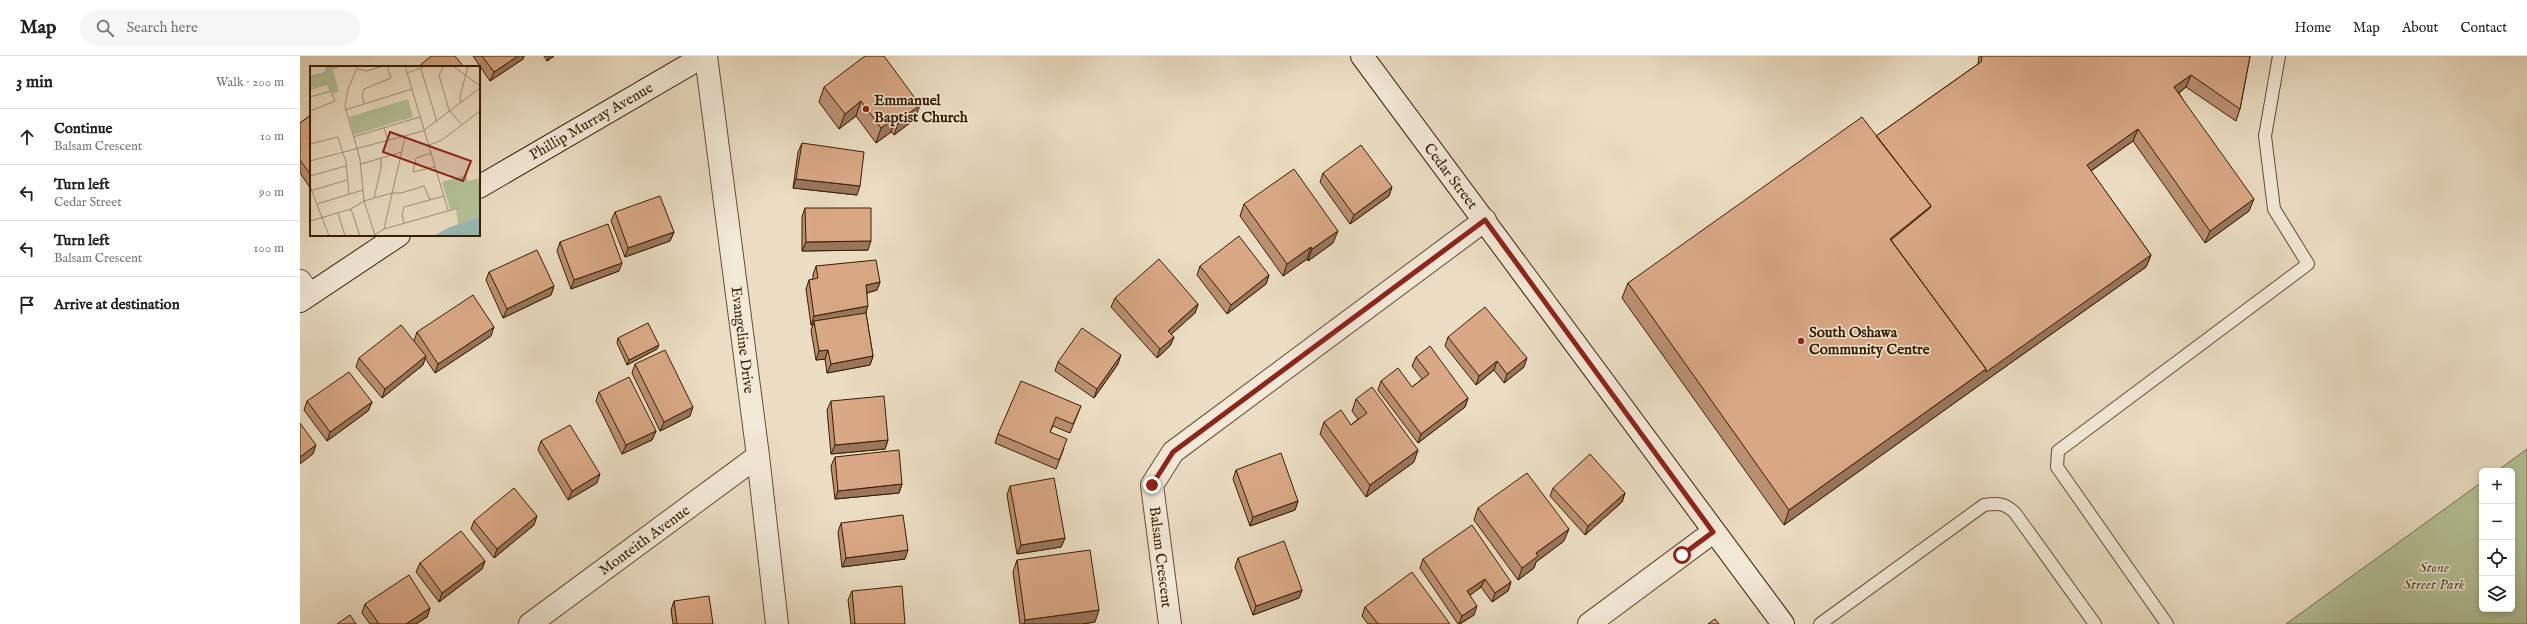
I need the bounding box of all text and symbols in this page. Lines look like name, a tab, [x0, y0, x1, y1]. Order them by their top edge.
search box	[80, 10, 360, 46]
text: Map	[20, 16, 56, 40]
icon: search	[94, 17, 116, 39]
text: Search here	[126, 18, 198, 37]
text: Home	[2295, 19, 2331, 37]
text: Map	[2353, 19, 2380, 37]
text: About	[2402, 19, 2438, 37]
text: Contact	[2460, 19, 2507, 37]
inset map	[310, 66, 480, 236]
text: 3 min	[16, 72, 53, 93]
text: Walk · 200 m	[216, 74, 284, 91]
street label: Phillip Murray Avenue	[526, 78, 657, 165]
place label: Emmanuel Baptist Church	[874, 91, 969, 127]
marker: Emmanuel Baptist Church	[861, 104, 871, 114]
text: Continue	[54, 119, 112, 138]
icon: ahead	[16, 126, 38, 148]
text: 10 m	[260, 128, 284, 145]
text: Balsam Crescent	[54, 138, 142, 155]
street label: Cedar Street	[1420, 139, 1482, 213]
text: Turn left	[54, 175, 110, 194]
icon: left	[16, 182, 38, 204]
text: 90 m	[259, 184, 284, 201]
text: Cedar Street	[54, 194, 122, 211]
text: Turn left	[54, 231, 110, 250]
icon: left	[16, 238, 38, 260]
text: 100 m	[254, 240, 284, 257]
text: Balsam Crescent	[54, 250, 142, 267]
street label: Evangeline Drive	[727, 286, 759, 395]
icon: arrive	[16, 294, 38, 316]
text: Arrive at destination	[54, 295, 180, 314]
place label: South Oshawa Community Centre	[1809, 323, 1930, 359]
marker: South Oshawa Community Centre	[1796, 336, 1806, 346]
map controls	[2479, 468, 2515, 612]
button: +	[2479, 468, 2515, 504]
route end	[1143, 476, 1161, 494]
street label: Monteith Avenue	[595, 501, 694, 580]
button: −	[2479, 504, 2515, 540]
street label: Balsam Crescent	[1145, 505, 1176, 609]
button: locate	[2479, 540, 2515, 576]
route start	[1673, 546, 1691, 564]
park label: Stone Street Park	[2403, 558, 2465, 594]
button: layers	[2479, 576, 2515, 612]

